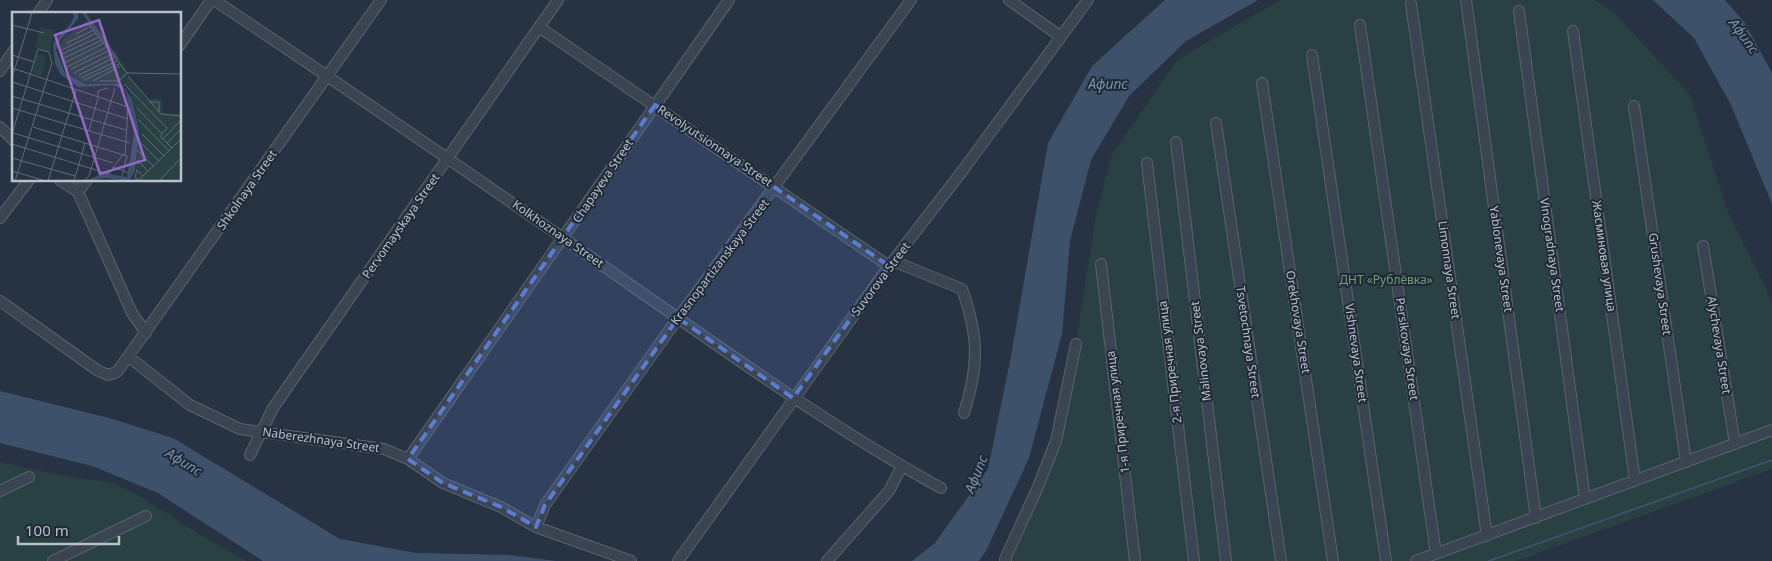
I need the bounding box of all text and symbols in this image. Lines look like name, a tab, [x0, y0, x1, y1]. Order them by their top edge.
inset map	[12, 12, 181, 181]
water label: Афипс	[1725, 13, 1764, 58]
water label: Афипс	[1087, 74, 1128, 93]
street label: Revolyutsionnaya Street	[654, 101, 777, 191]
street label: Chapayeva Street	[568, 135, 637, 226]
street label: Shkolnaya Street	[213, 146, 281, 233]
street label: Pervomayskaya Street	[358, 169, 444, 282]
street label: Krasnopartizanskaya Street	[666, 195, 773, 328]
street label: Kolkhoznaya Street	[509, 196, 608, 272]
street label: Vinogradnaya Street	[1536, 197, 1569, 314]
street label: Жасминовая улица	[1588, 199, 1621, 313]
street label: Yablonevaya Street	[1486, 205, 1517, 314]
street label: Limonnaya Street	[1434, 220, 1465, 321]
street label: Grushevaya Street	[1645, 232, 1676, 337]
street label: Suvorova Street	[847, 238, 914, 319]
street label: Orekhovaya Street	[1282, 269, 1315, 375]
park label: ДНТ «Рублёвка»	[1339, 271, 1433, 288]
street label: Tsvetochnaya Street	[1232, 285, 1265, 400]
street label: Alychevaya Street	[1703, 295, 1736, 396]
street label: Persikovaya Street	[1392, 296, 1423, 402]
street label: Malinovaya Street	[1186, 299, 1215, 402]
street label: 2-я Приречная улица	[1154, 300, 1185, 424]
street label: Vishnevaya Street	[1341, 302, 1372, 404]
street label: 1-я Приречная улица	[1102, 350, 1133, 474]
street label: Naberezhnaya Street	[261, 423, 381, 456]
water label: Афипс	[162, 443, 207, 480]
water label: Афипс	[959, 451, 992, 497]
scale bar	[18, 514, 119, 546]
text: 100 m	[25, 520, 69, 540]

